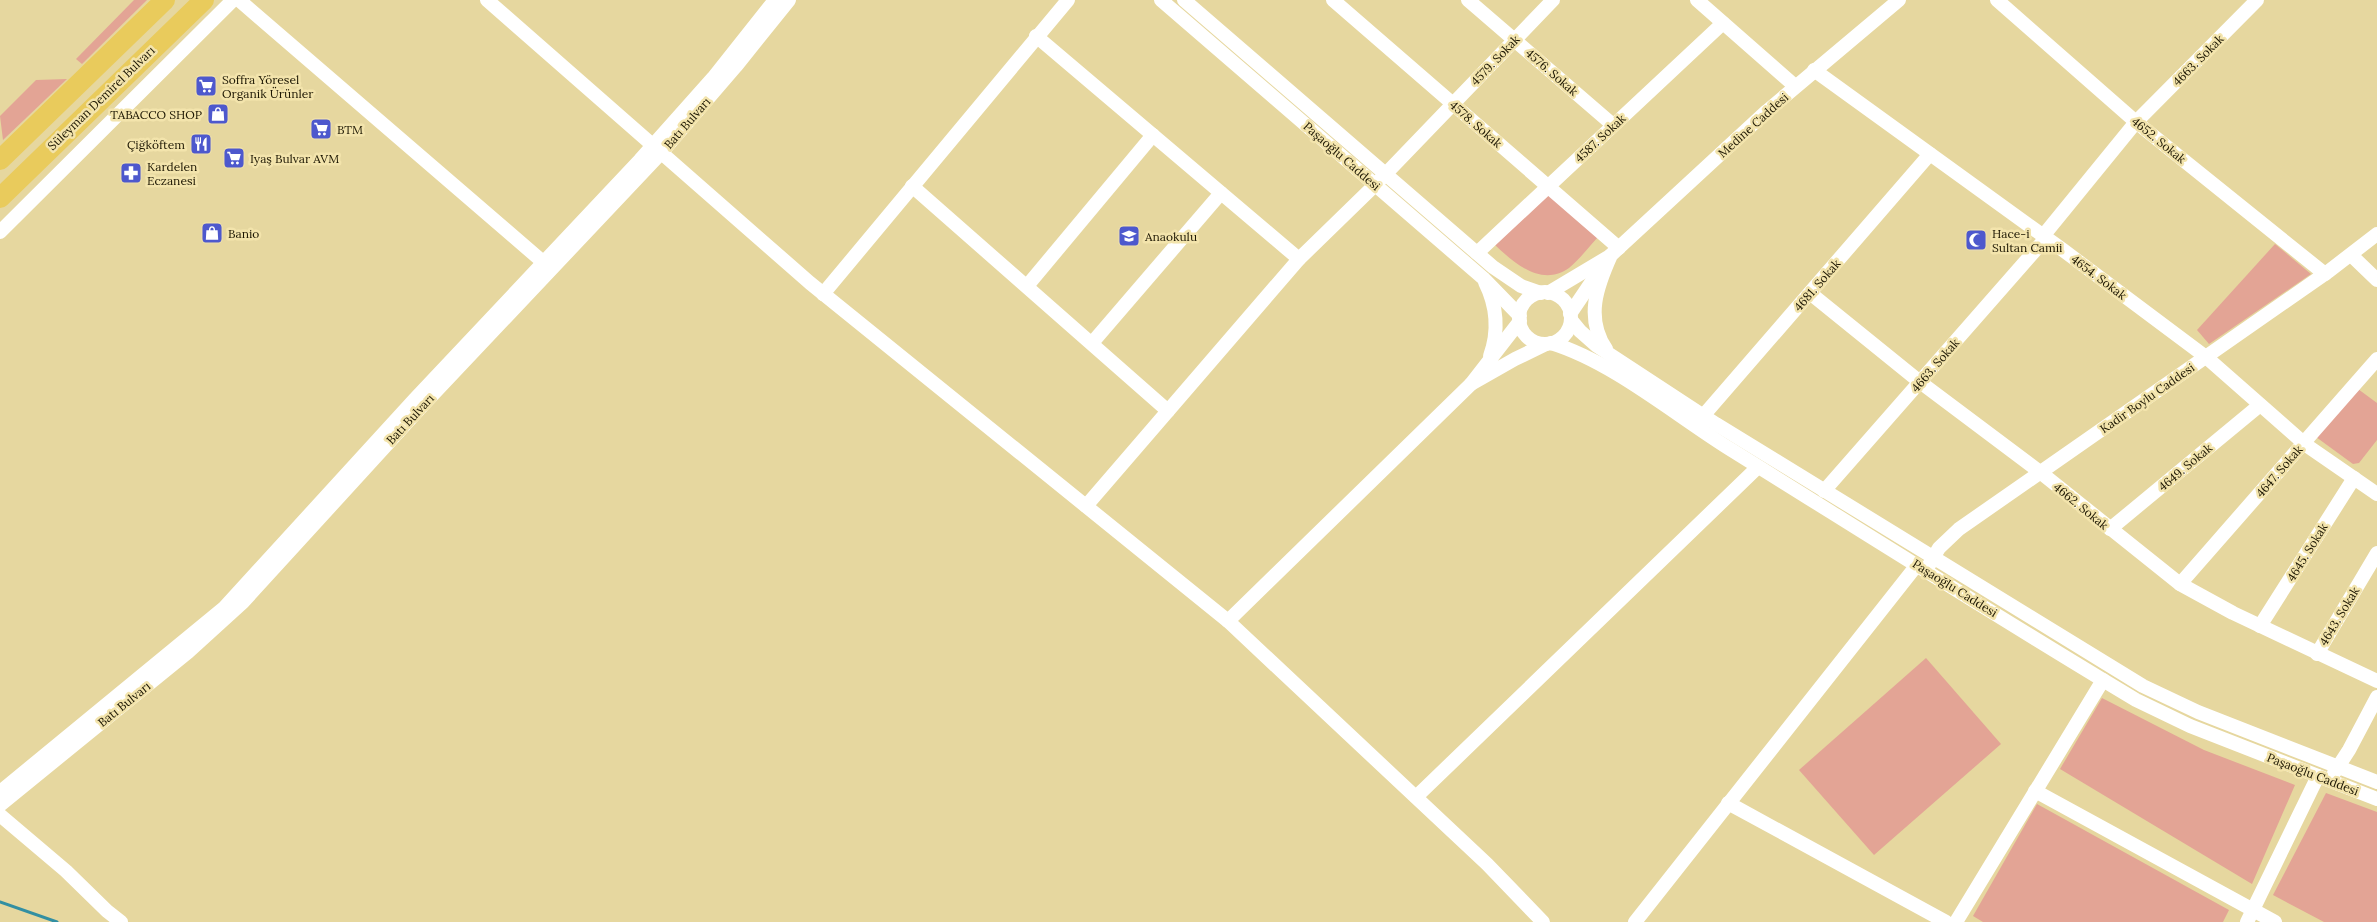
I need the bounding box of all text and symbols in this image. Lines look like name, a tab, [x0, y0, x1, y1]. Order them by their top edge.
street label: 4579. Sokak	[1467, 31, 1523, 88]
street label: 4663. Sokak	[2169, 31, 2227, 89]
street label: Süleyman Demirel Bulvarı	[44, 43, 158, 153]
street label: 4576. Sokak	[1523, 45, 1582, 99]
place label: Soffra Yöresel Organik Ürünler	[222, 72, 314, 101]
supermarket icon: Soffra Yöresel Organik Ürünler	[194, 74, 218, 98]
street label: Medine Caddesi	[1715, 90, 1791, 160]
street label: Batı Bulvarı	[661, 94, 713, 152]
street label: 4578. Sokak	[1447, 97, 1506, 151]
shop icon: TABACCO SHOP	[206, 102, 230, 126]
place label: TABACCO SHOP	[110, 107, 202, 122]
street label: 4587. Sokak	[1572, 110, 1629, 165]
street label: 4652. Sokak	[2129, 114, 2190, 167]
supermarket icon: BTM	[309, 117, 333, 141]
street label: Paşaoğlu Caddesi	[1300, 119, 1384, 193]
place label: BTM	[337, 122, 363, 137]
restaurant icon: Çiğköftem	[189, 132, 213, 156]
place label: Çiğköftem	[127, 137, 185, 152]
supermarket icon: Iyaş Bulvar AVM	[222, 146, 246, 170]
place label: Iyaş Bulvar AVM	[250, 151, 339, 166]
place label: Kardelen Eczanesi	[147, 159, 197, 188]
pharmacy icon: Kardelen Eczanesi	[119, 161, 143, 185]
shop icon: Banio	[200, 221, 224, 245]
school or university icon: Anaokulu	[1117, 224, 1141, 248]
place label: Banio	[228, 226, 259, 241]
place label: Hace-i Sultan Camii	[1992, 226, 2063, 255]
mosque icon: Hace-i Sultan Camii	[1964, 228, 1988, 252]
place label: Anaokulu	[1144, 229, 1197, 244]
street label: 4654. Sokak	[2068, 251, 2130, 303]
street label: 4681. Sokak	[1790, 256, 1844, 314]
street label: 4663. Sokak	[1908, 335, 1963, 395]
street label: Kadir Boylu Caddesi	[2097, 360, 2197, 436]
street label: Batı Bulvarı	[383, 391, 437, 447]
street label: 4649. Sokak	[2155, 440, 2215, 494]
street label: 4647. Sokak	[2252, 442, 2306, 500]
street label: 4662. Sokak	[2051, 479, 2112, 533]
street label: 4645. Sokak	[2283, 520, 2331, 584]
street label: Paşaoğlu Caddesi	[1910, 556, 2000, 620]
street label: 4643. Sokak	[2316, 584, 2363, 648]
street label: Batı Bulvarı	[95, 678, 153, 730]
street label: Paşaoğlu Caddesi	[2265, 750, 2361, 798]

